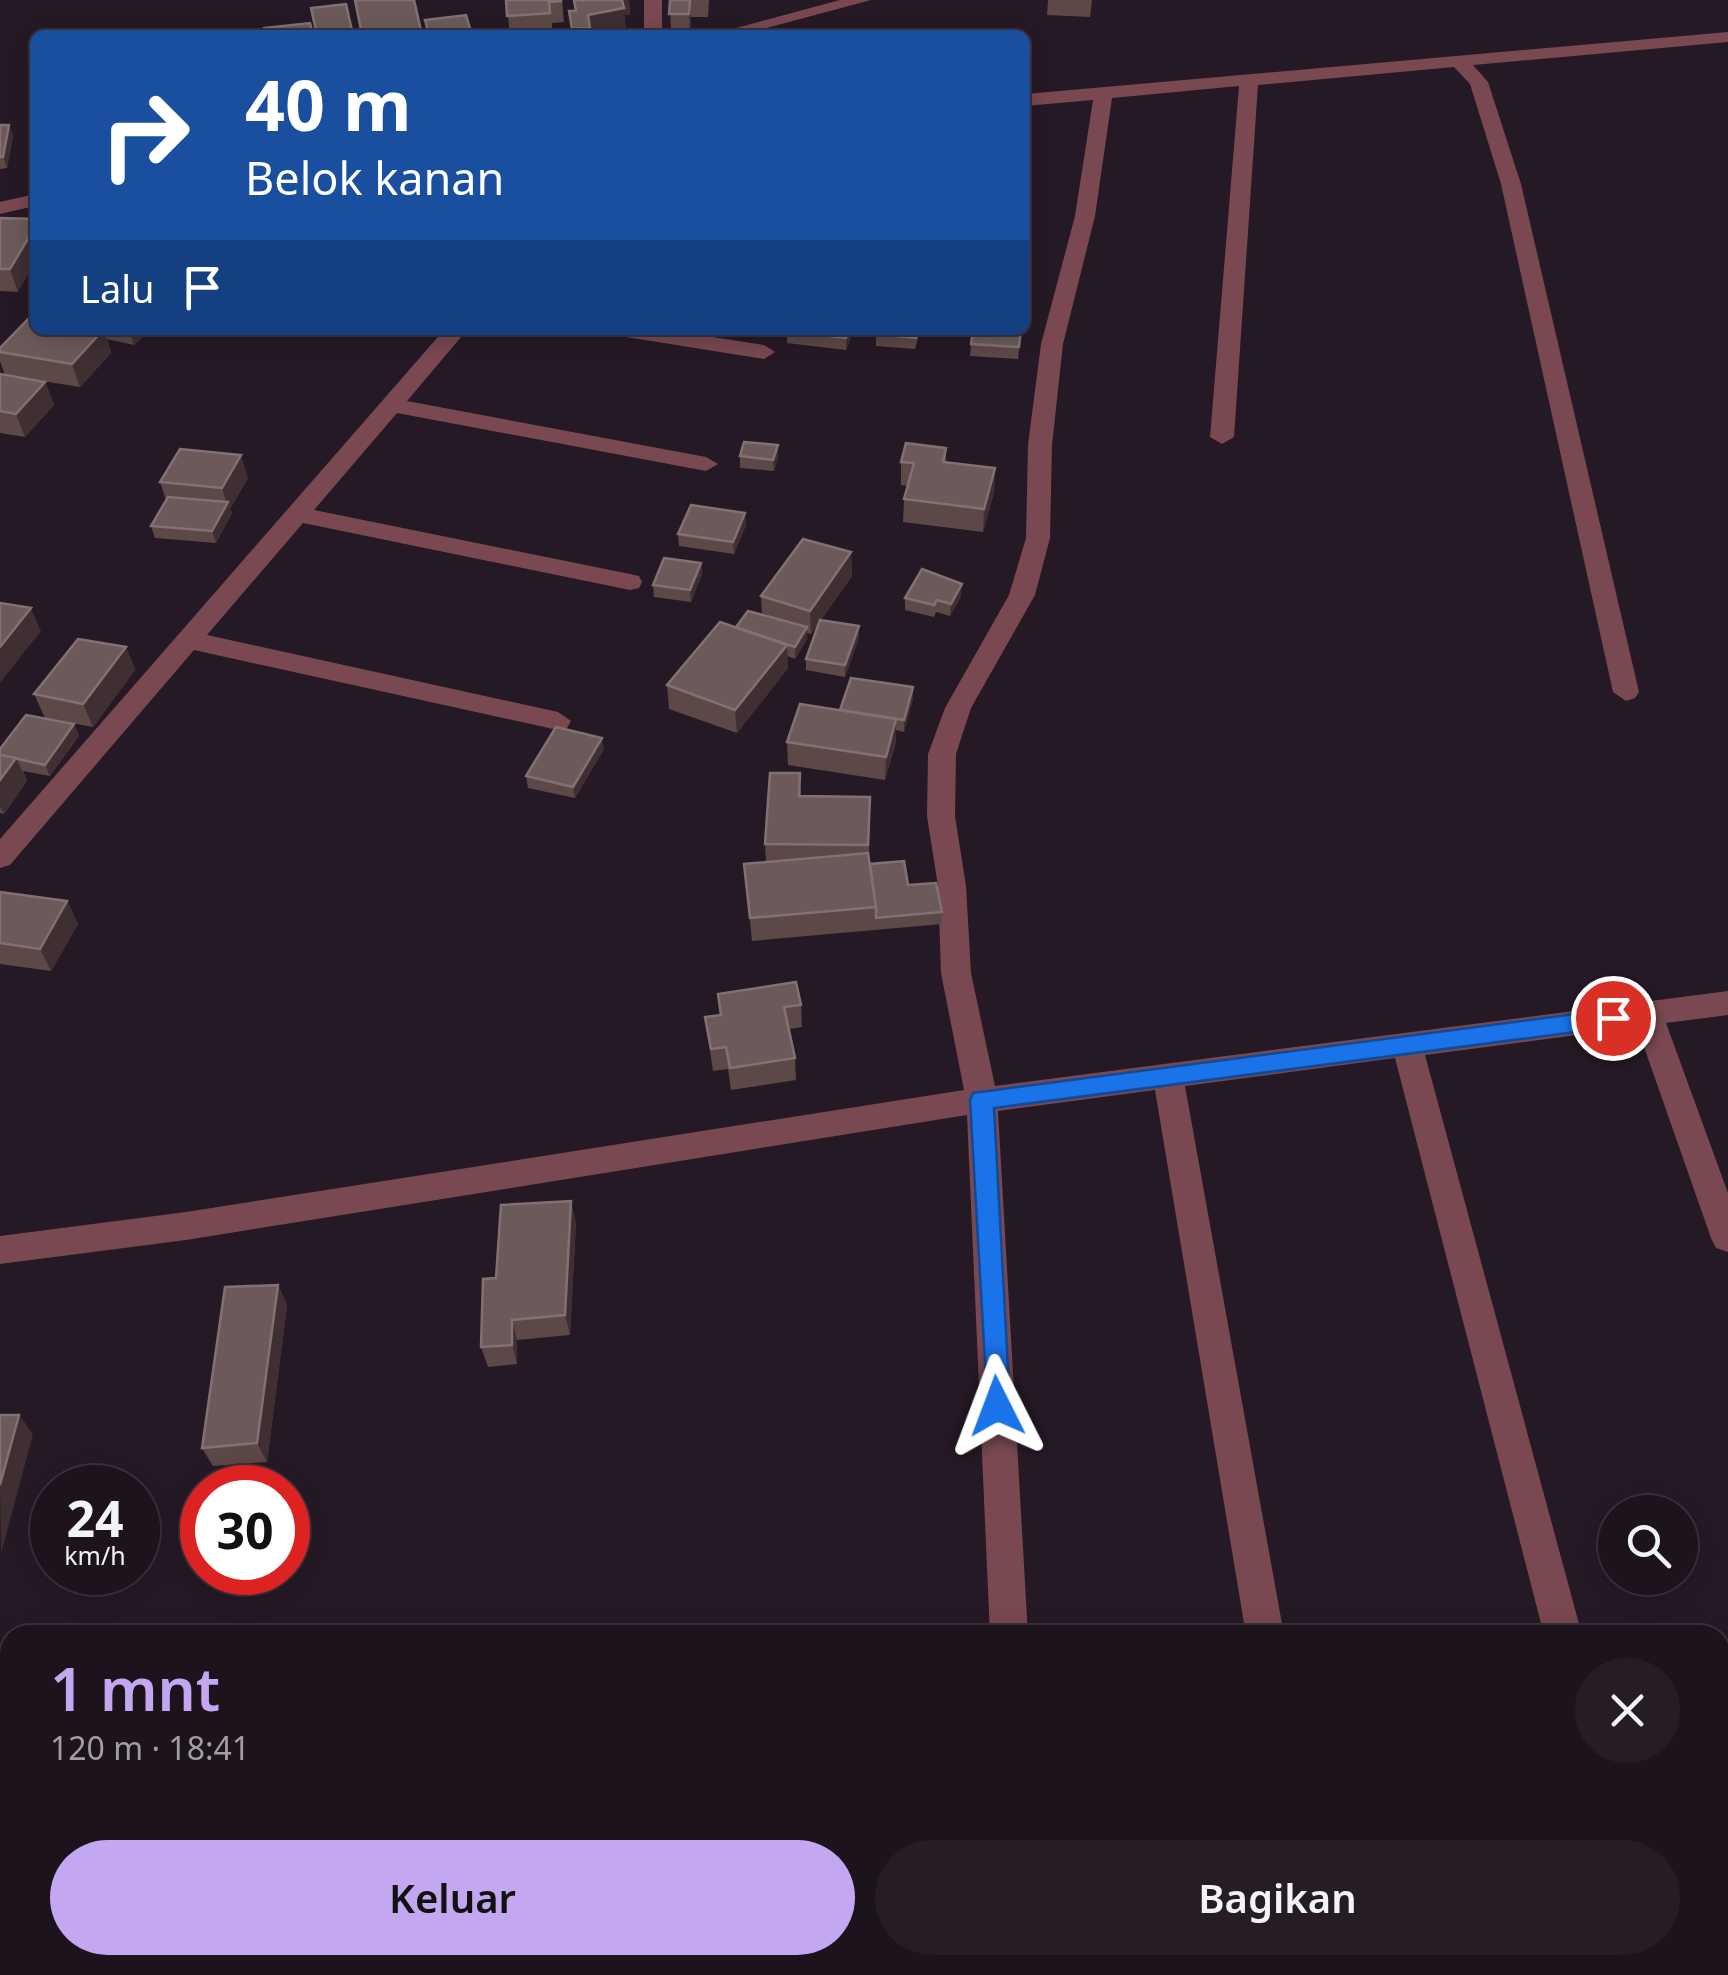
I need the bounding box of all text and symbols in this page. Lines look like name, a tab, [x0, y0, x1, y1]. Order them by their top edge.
text: 40 m	[245, 56, 412, 152]
icon: right	[80, 70, 210, 200]
text: Belok kanan	[245, 147, 504, 208]
icon: arrive	[175, 260, 230, 315]
text: Lalu	[80, 262, 155, 314]
pin	[1571, 976, 1656, 1061]
icon: arrive	[1586, 991, 1641, 1046]
position arrow	[945, 1354, 1049, 1458]
speed limit sign: 30	[180, 1465, 310, 1595]
text: 24	[66, 1484, 124, 1552]
map controls	[1598, 1495, 1698, 1595]
button: search	[1598, 1495, 1698, 1595]
text: km/h	[64, 1538, 126, 1572]
text: 1 mnt	[50, 1647, 220, 1729]
button: close	[1575, 1658, 1680, 1763]
text: 120 m · 18:41	[50, 1726, 250, 1769]
button: Keluar	[50, 1840, 855, 1955]
button: Bagikan	[875, 1840, 1680, 1955]

